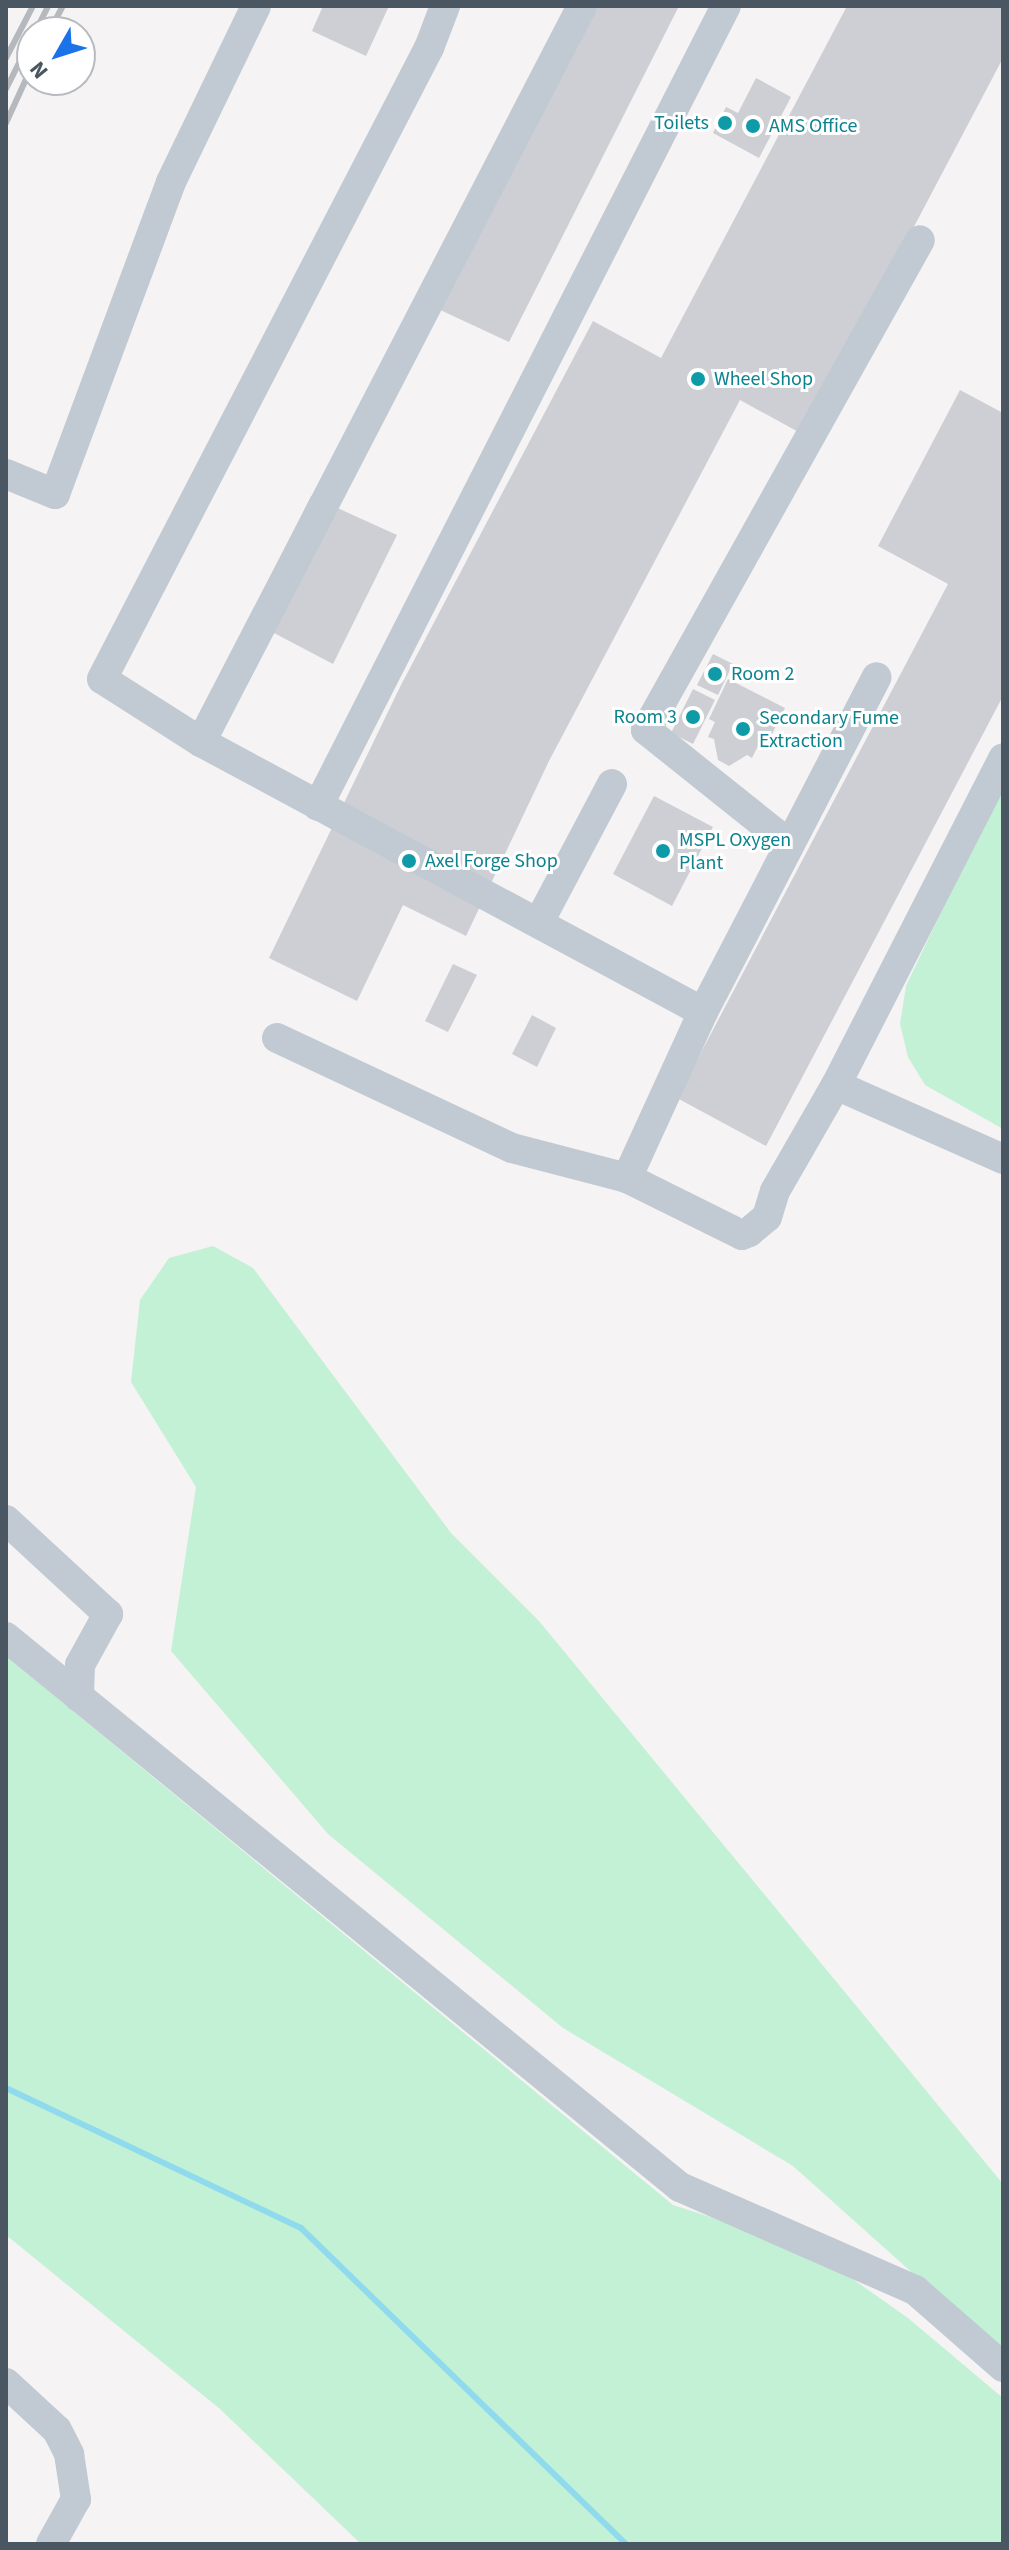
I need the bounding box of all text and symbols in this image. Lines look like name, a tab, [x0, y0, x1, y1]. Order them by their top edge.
north arrow	[16, 16, 96, 96]
text: N	[22, 54, 56, 86]
place label: Toilets	[654, 111, 709, 135]
marker: Toilets	[716, 114, 734, 132]
place label: AMS Office	[769, 114, 857, 138]
marker: AMS Office	[744, 117, 762, 135]
place label: Wheel Shop	[714, 367, 813, 391]
marker: Wheel Shop	[689, 370, 707, 388]
place label: Room 2	[731, 662, 794, 686]
marker: Room 2	[706, 665, 724, 683]
place label: Room 3	[614, 705, 677, 729]
place label: Secondary Fume Extraction	[759, 706, 899, 753]
marker: Room 3	[684, 708, 702, 726]
marker: Secondary Fume Extraction	[734, 720, 752, 738]
place label: MSPL Oxygen Plant	[679, 828, 791, 875]
marker: MSPL Oxygen Plant	[654, 842, 672, 860]
place label: Axel Forge Shop	[425, 849, 558, 873]
marker: Axel Forge Shop	[400, 852, 418, 870]

